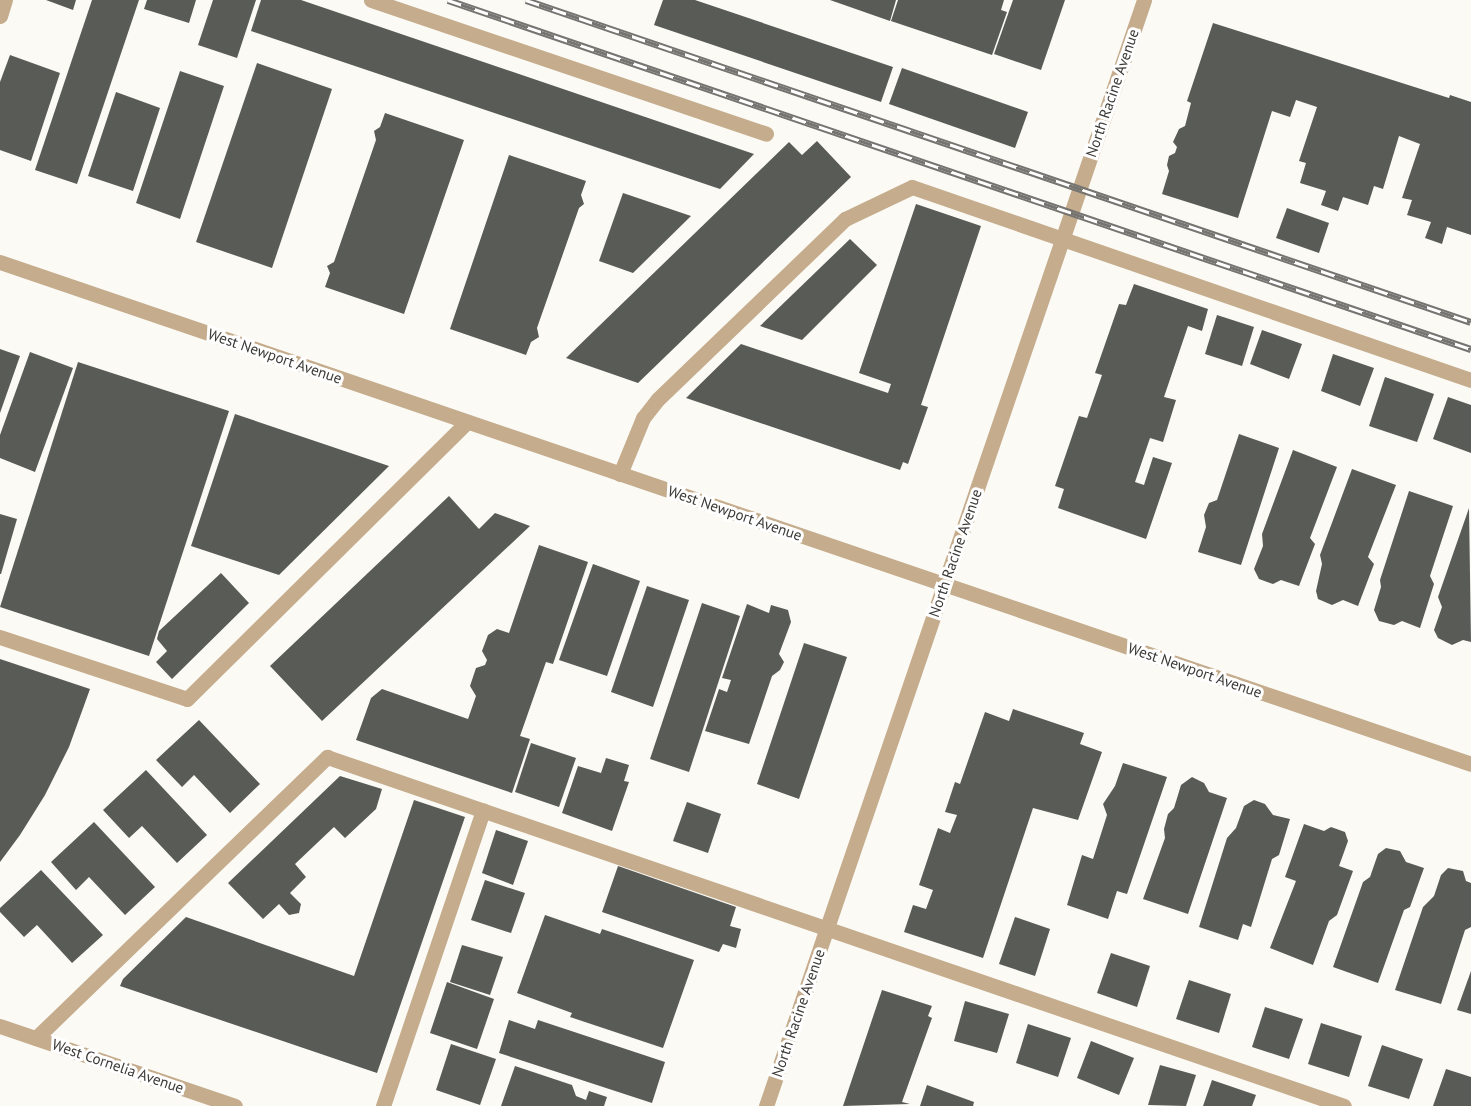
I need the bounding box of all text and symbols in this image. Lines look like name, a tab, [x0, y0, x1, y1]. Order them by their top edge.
street label: North Racine Avenue	[1082, 26, 1142, 160]
street label: West Newport Avenue	[205, 325, 345, 387]
street label: West Newport Avenue	[665, 482, 805, 544]
street label: North Racine Avenue	[925, 486, 985, 620]
street label: West Newport Avenue	[1125, 639, 1265, 701]
street label: North Racine Avenue	[768, 946, 828, 1080]
street label: West Cornelia Avenue	[50, 1035, 186, 1097]

